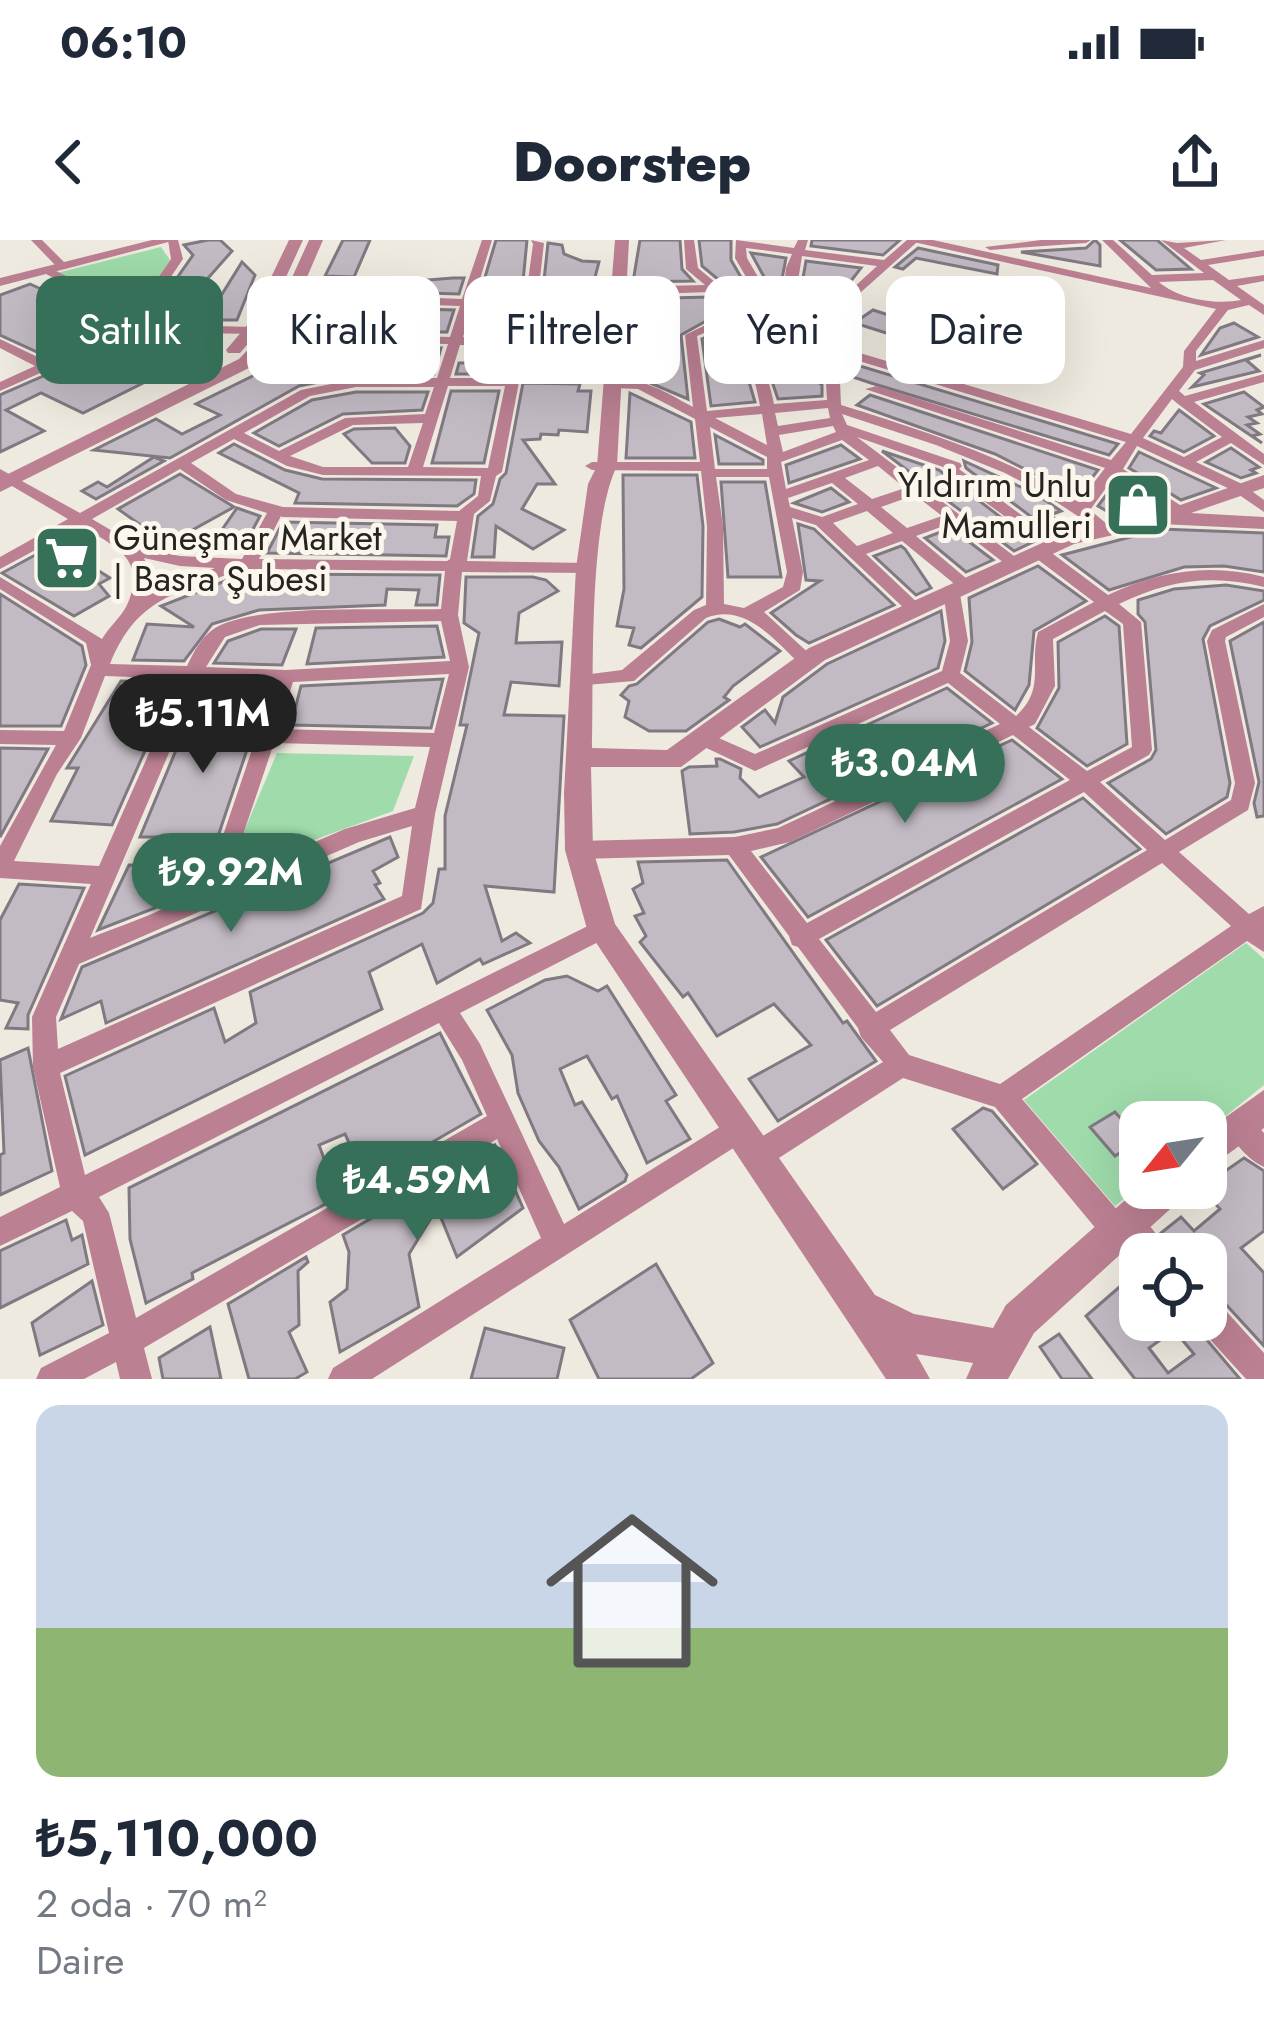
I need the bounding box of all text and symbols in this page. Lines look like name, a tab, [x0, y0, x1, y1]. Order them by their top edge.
text: 06:10	[60, 10, 187, 75]
text: Doorstep	[513, 123, 751, 201]
icon: back	[36, 129, 102, 195]
icon: share	[1162, 129, 1228, 195]
chip: Satılık	[36, 276, 223, 384]
chip: Kiralık	[247, 276, 440, 384]
chip: Filtreler	[464, 276, 680, 384]
chip: Yeni	[704, 276, 862, 384]
chip: Daire	[886, 276, 1065, 384]
place label: Yıldırım Unlu Mamulleri	[898, 458, 1092, 551]
shop icon: Yıldırım Unlu Mamulleri	[1103, 470, 1173, 540]
place label: Güneşmar Market | Basra Şubesi	[113, 511, 382, 604]
supermarket icon: Güneşmar Market | Basra Şubesi	[32, 523, 102, 593]
pin: ₺5.11M	[105, 674, 301, 776]
text: ₺5.11M	[136, 684, 270, 741]
pin: ₺3.04M	[807, 724, 1003, 826]
text: ₺3.04M	[832, 734, 978, 791]
pin: ₺9.92M	[133, 833, 329, 935]
text: ₺9.92M	[159, 843, 303, 900]
north arrow	[1119, 1101, 1227, 1209]
map controls	[1119, 1101, 1227, 1341]
pin: ₺4.59M	[319, 1141, 515, 1243]
text: ₺4.59M	[343, 1151, 491, 1208]
button: locate	[1119, 1233, 1227, 1341]
icon: home	[524, 1483, 740, 1699]
text: ₺5,110,000	[36, 1801, 318, 1875]
text: 2 oda · 70 m²	[36, 1875, 267, 1932]
text: Daire	[36, 1932, 124, 1989]

